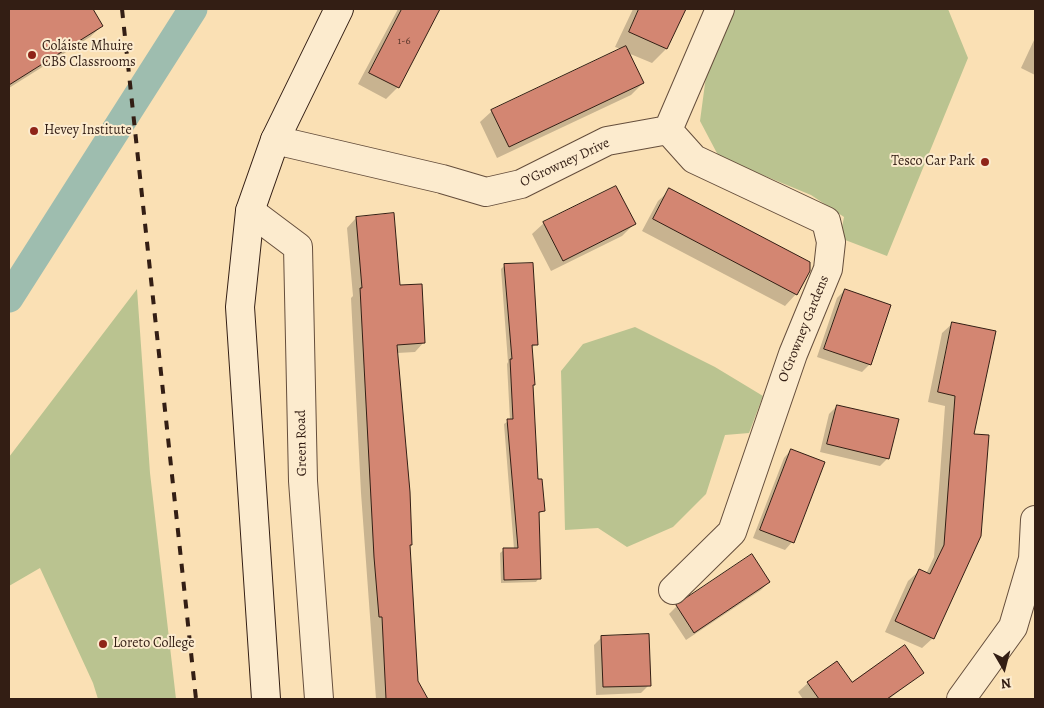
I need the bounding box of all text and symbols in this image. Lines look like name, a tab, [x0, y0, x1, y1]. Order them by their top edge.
house number: 1-6	[397, 34, 411, 48]
place label: Coláiste Mhuire CBS Classrooms	[42, 39, 136, 72]
marker: Coláiste Mhuire CBS Classrooms	[26, 49, 38, 61]
place label: Hevey Institute	[44, 123, 132, 139]
marker: Hevey Institute	[28, 125, 40, 137]
street label: O'Growney Drive	[517, 135, 613, 191]
place label: Tesco Car Park	[891, 154, 975, 170]
marker: Tesco Car Park	[979, 156, 991, 168]
street label: O'Growney Gardens	[775, 273, 833, 385]
street label: Green Road	[293, 410, 311, 476]
place label: Loreto College	[113, 636, 195, 652]
marker: Loreto College	[97, 638, 109, 650]
north arrow	[979, 643, 1029, 693]
text: N	[1000, 673, 1013, 693]

